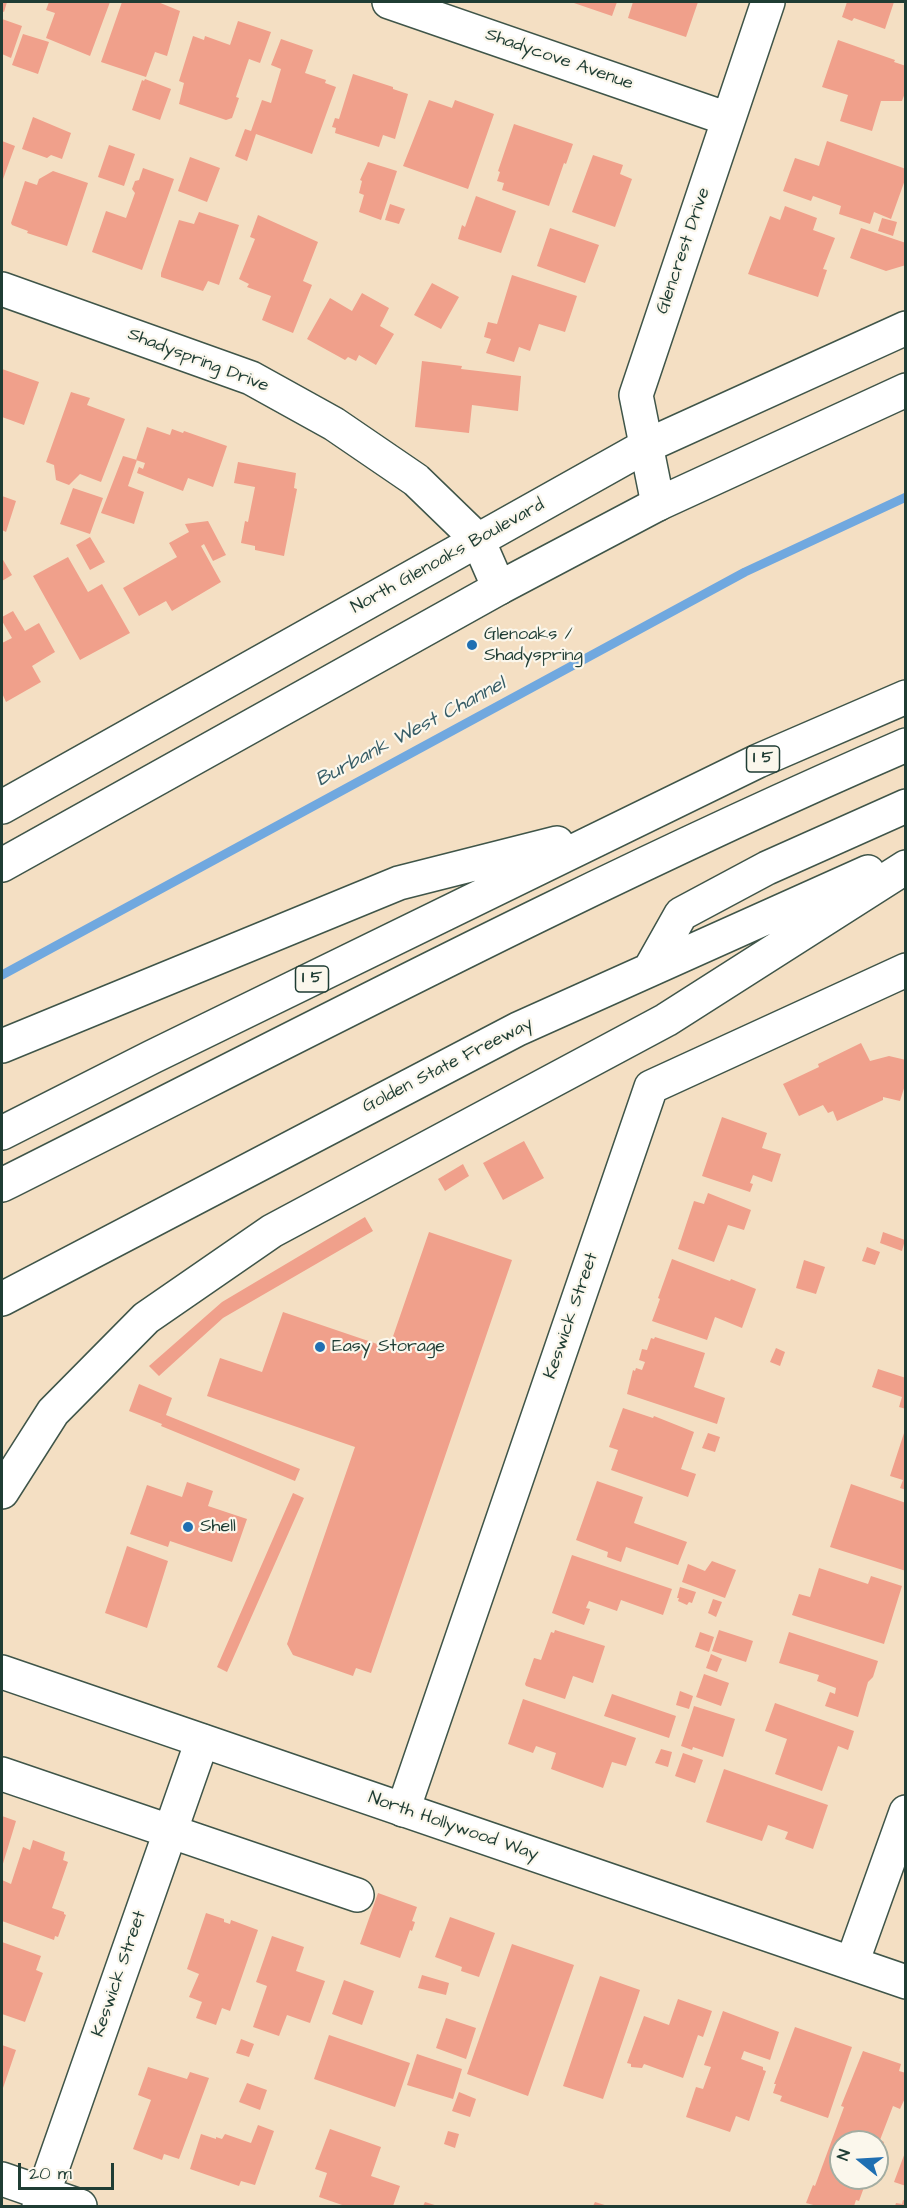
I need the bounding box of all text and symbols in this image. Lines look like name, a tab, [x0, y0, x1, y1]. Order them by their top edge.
street label: Shadycove Avenue	[482, 25, 636, 95]
street label: Glencrest Drive	[652, 185, 716, 317]
street label: Shadyspring Drive	[124, 324, 272, 398]
street label: North Glenoaks Boulevard	[348, 495, 548, 619]
place label: Glenoaks / Shadyspring	[484, 624, 583, 666]
marker: Glenoaks / Shadyspring	[465, 638, 479, 652]
water label: Burbank West Channel	[312, 673, 510, 793]
road number: I 5	[746, 746, 780, 772]
road number: I 5	[296, 966, 328, 992]
street label: Golden State Freeway	[359, 1014, 537, 1118]
street label: Keswick Street	[540, 1250, 604, 1382]
place label: Easy Storage	[332, 1336, 445, 1358]
marker: Easy Storage	[313, 1340, 327, 1354]
place label: Shell	[200, 1516, 236, 1538]
marker: Shell	[181, 1520, 195, 1534]
street label: North Hollywood Way	[365, 1788, 541, 1866]
street label: Keswick Street	[88, 1908, 152, 2040]
north arrow	[829, 2130, 889, 2190]
text: N	[832, 2147, 856, 2163]
scale bar	[21, 2151, 117, 2189]
text: 20 m	[29, 2161, 72, 2186]

